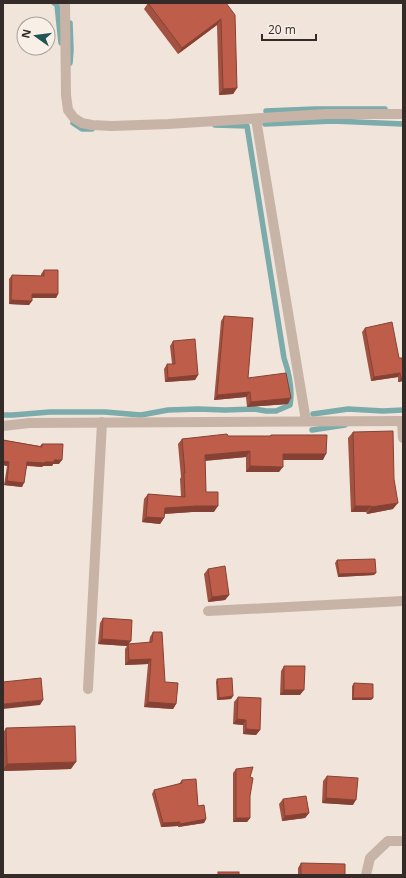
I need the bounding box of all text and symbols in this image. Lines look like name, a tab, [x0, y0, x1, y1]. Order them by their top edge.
north arrow	[16, 16, 56, 56]
scale bar	[262, 16, 316, 42]
text: 20 m	[268, 21, 296, 38]
text: N	[17, 27, 34, 40]

